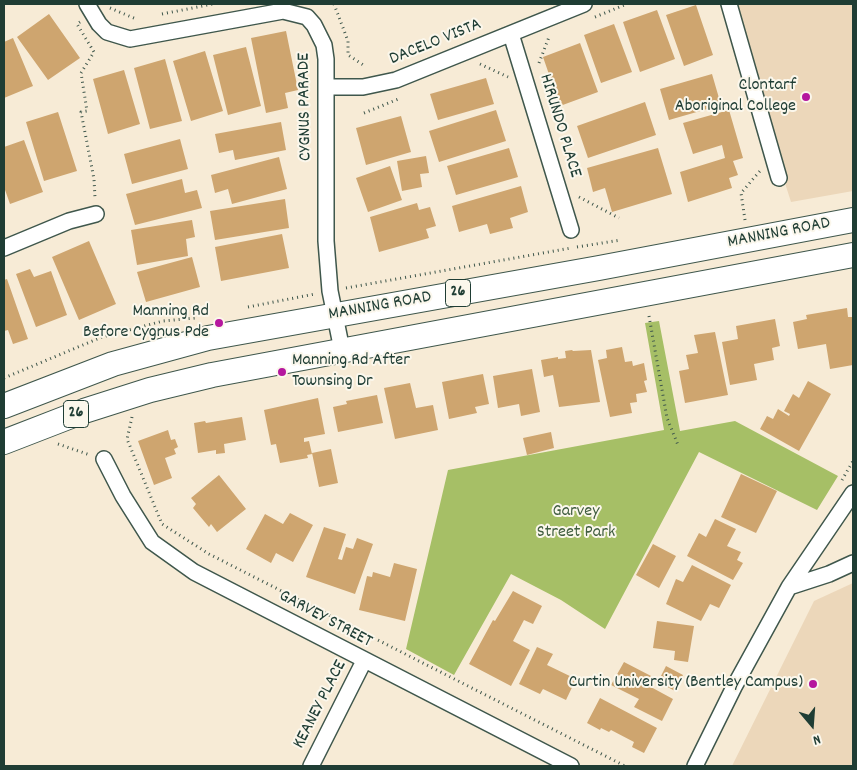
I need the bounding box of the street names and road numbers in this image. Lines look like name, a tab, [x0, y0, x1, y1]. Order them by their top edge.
street label: DACELO VISTA	[387, 15, 485, 71]
street label: CYGNUS PARADE	[294, 53, 318, 161]
street label: HIRUNDO PLACE	[533, 72, 585, 180]
street label: MANNING ROAD	[726, 213, 832, 255]
road number: 26	[446, 280, 470, 306]
street label: MANNING ROAD	[327, 287, 433, 327]
road number: 26	[64, 400, 88, 428]
street label: GARVEY STREET	[275, 586, 375, 654]
street label: KEANEY PLACE	[289, 657, 353, 753]

